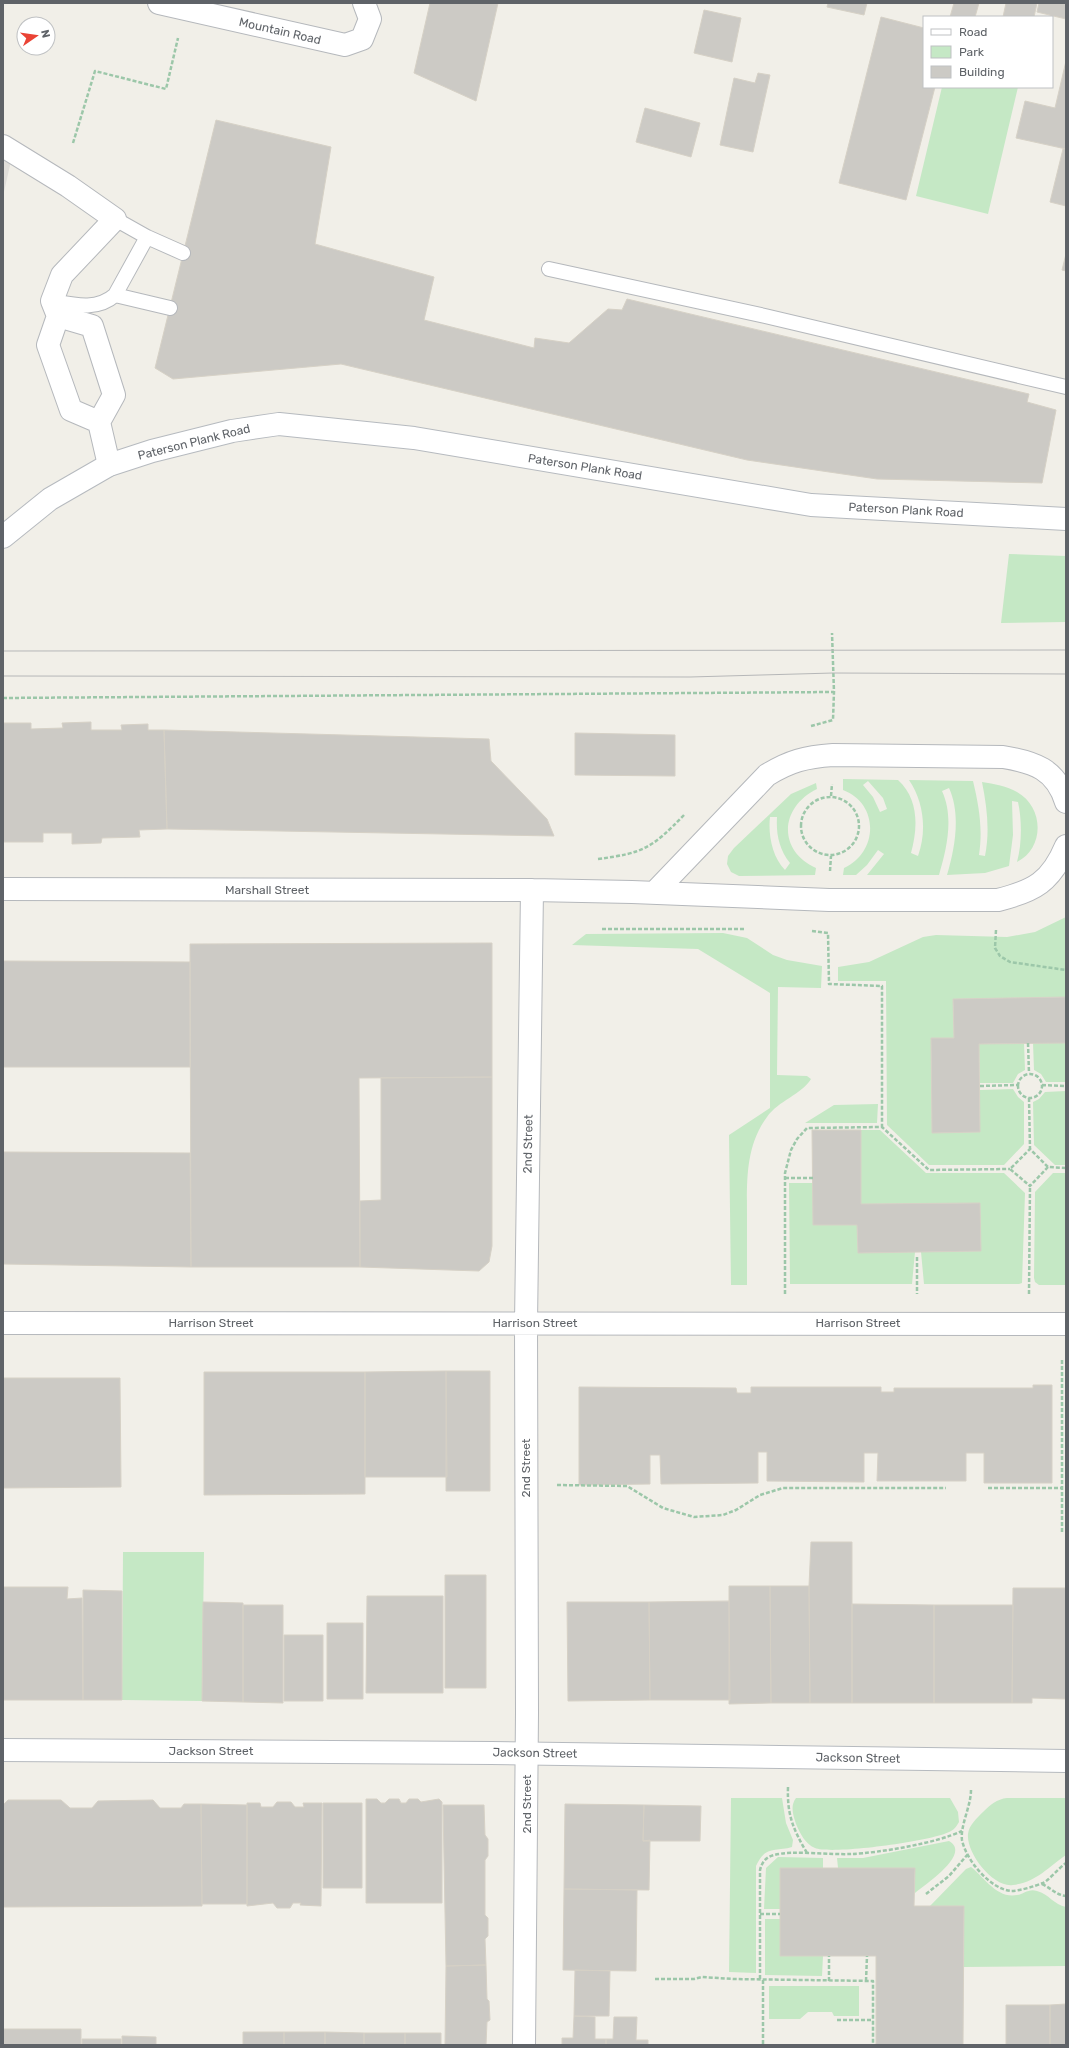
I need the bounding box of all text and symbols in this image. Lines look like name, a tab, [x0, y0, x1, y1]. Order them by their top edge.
street label: Mountain Road	[238, 15, 322, 47]
north arrow	[16, 16, 56, 56]
legend	[923, 16, 1053, 88]
text: Road	[959, 25, 987, 39]
text: N	[38, 29, 52, 39]
text: Park	[959, 45, 985, 59]
text: Building	[959, 65, 1005, 79]
street label: Paterson Plank Road	[136, 421, 252, 463]
street label: Paterson Plank Road	[527, 451, 643, 483]
street label: Paterson Plank Road	[848, 500, 964, 520]
street label: Marshall Street	[225, 883, 309, 897]
street label: 2nd Street	[520, 1114, 536, 1174]
street label: Harrison Street	[168, 1316, 254, 1330]
street label: Harrison Street	[492, 1316, 578, 1330]
street label: Harrison Street	[815, 1316, 901, 1330]
street label: 2nd Street	[519, 1438, 533, 1498]
street label: Jackson Street	[169, 1744, 254, 1758]
street label: Jackson Street	[492, 1745, 578, 1761]
street label: Jackson Street	[815, 1750, 901, 1766]
street label: 2nd Street	[520, 1774, 534, 1834]

